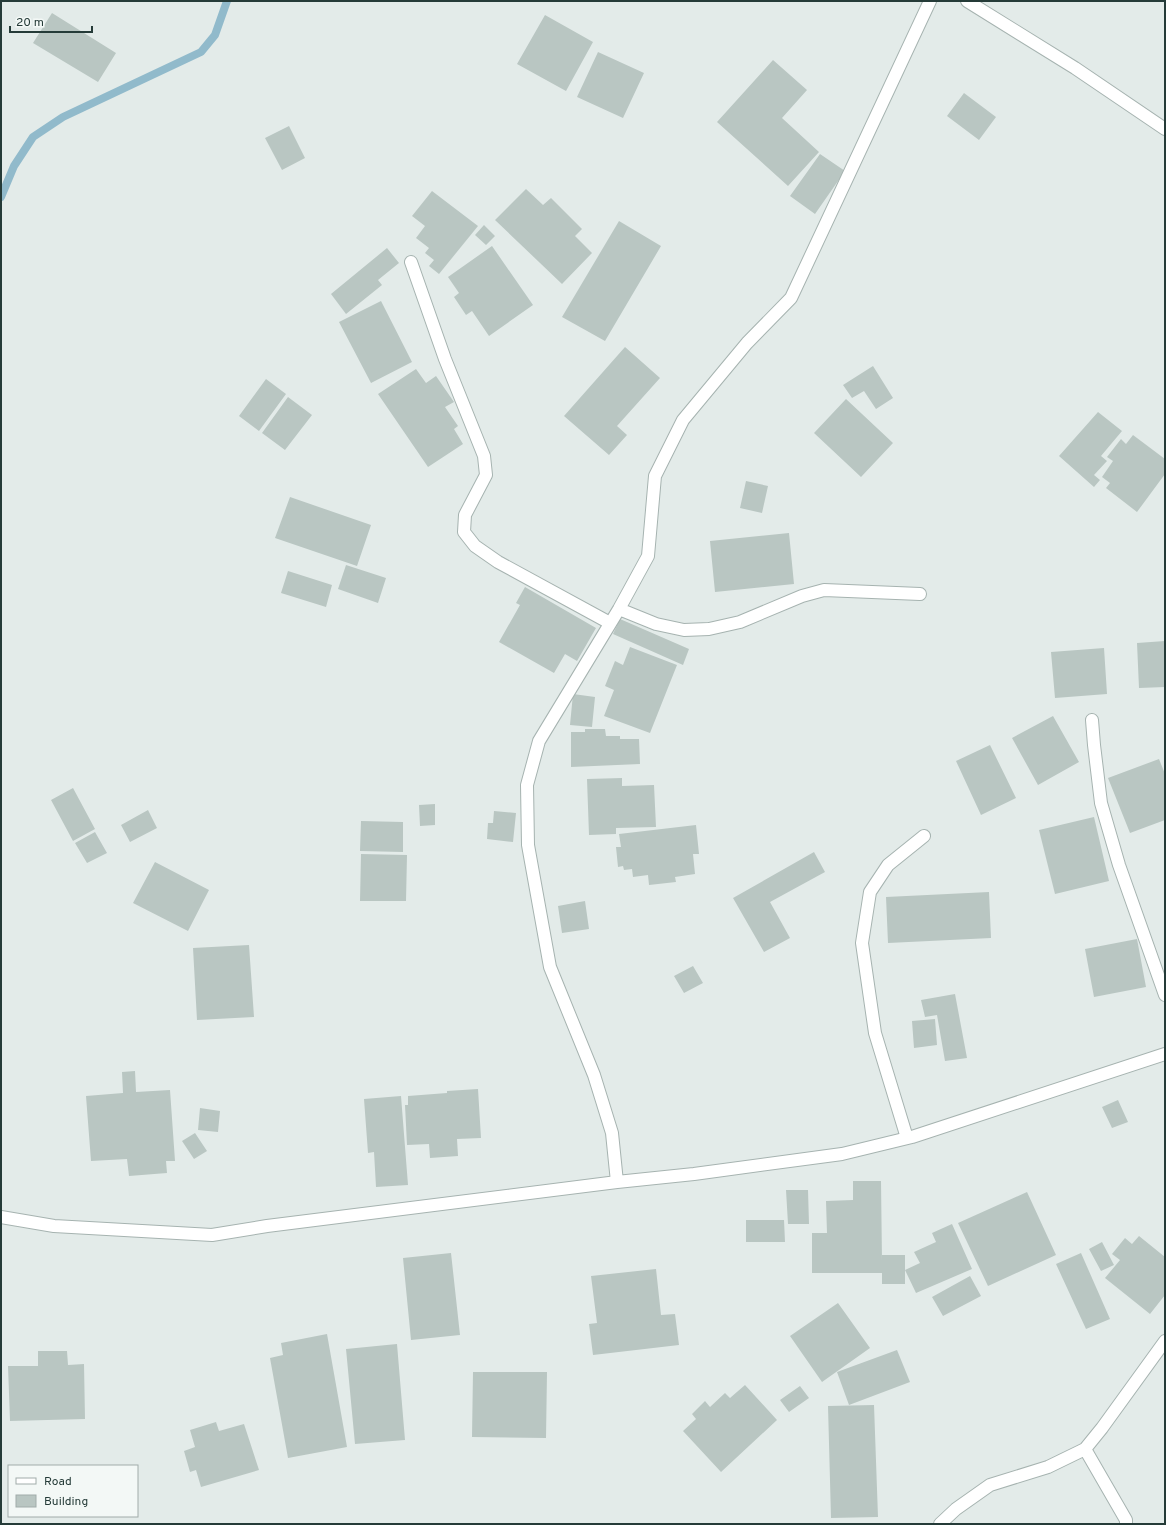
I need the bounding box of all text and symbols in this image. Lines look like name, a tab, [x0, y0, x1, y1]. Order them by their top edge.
scale bar	[10, 8, 92, 34]
text: 20 m	[16, 15, 44, 31]
legend	[8, 1465, 138, 1517]
text: Road	[44, 1474, 72, 1490]
text: Building	[44, 1494, 88, 1510]

